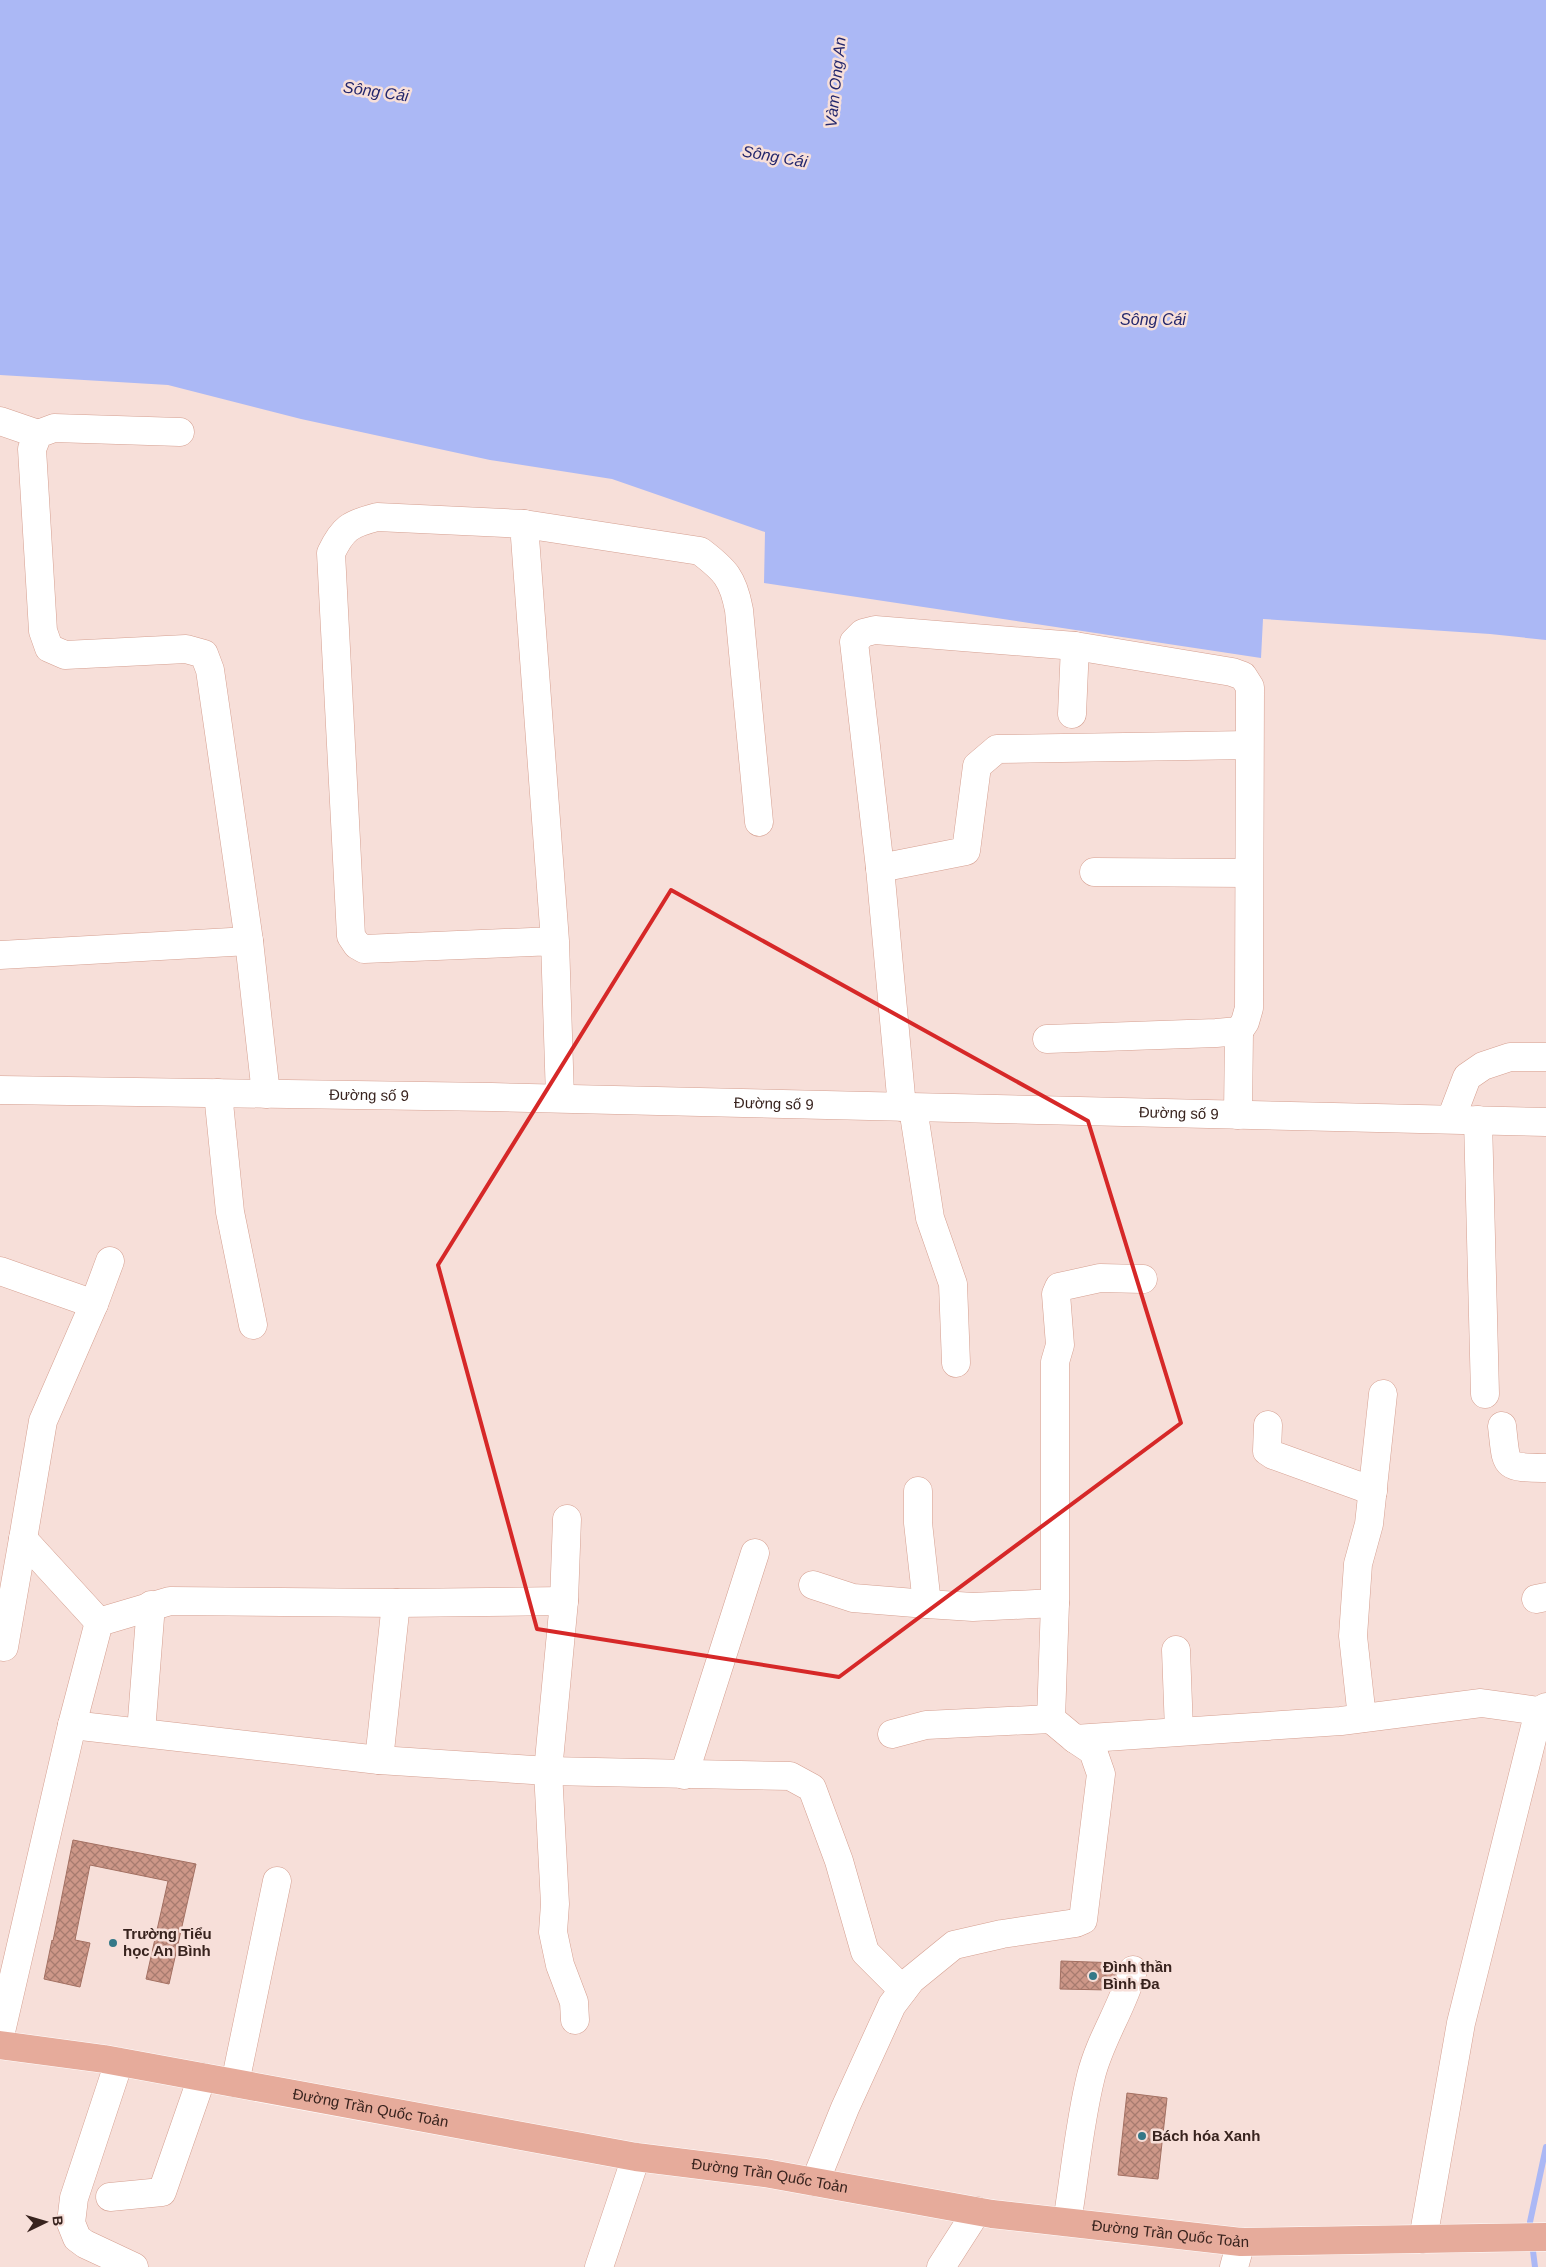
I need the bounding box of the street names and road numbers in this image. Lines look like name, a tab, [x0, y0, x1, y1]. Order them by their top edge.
street label: Đường số 9	[329, 1086, 409, 1104]
street label: Đường số 9	[734, 1094, 814, 1113]
street label: Đường số 9	[1139, 1103, 1219, 1122]
street label: Đường Trần Quốc Toản	[291, 2085, 450, 2130]
street label: Đường Trần Quốc Toản	[691, 2155, 849, 2196]
street label: Đường Trần Quốc Toản	[1091, 2216, 1249, 2250]

